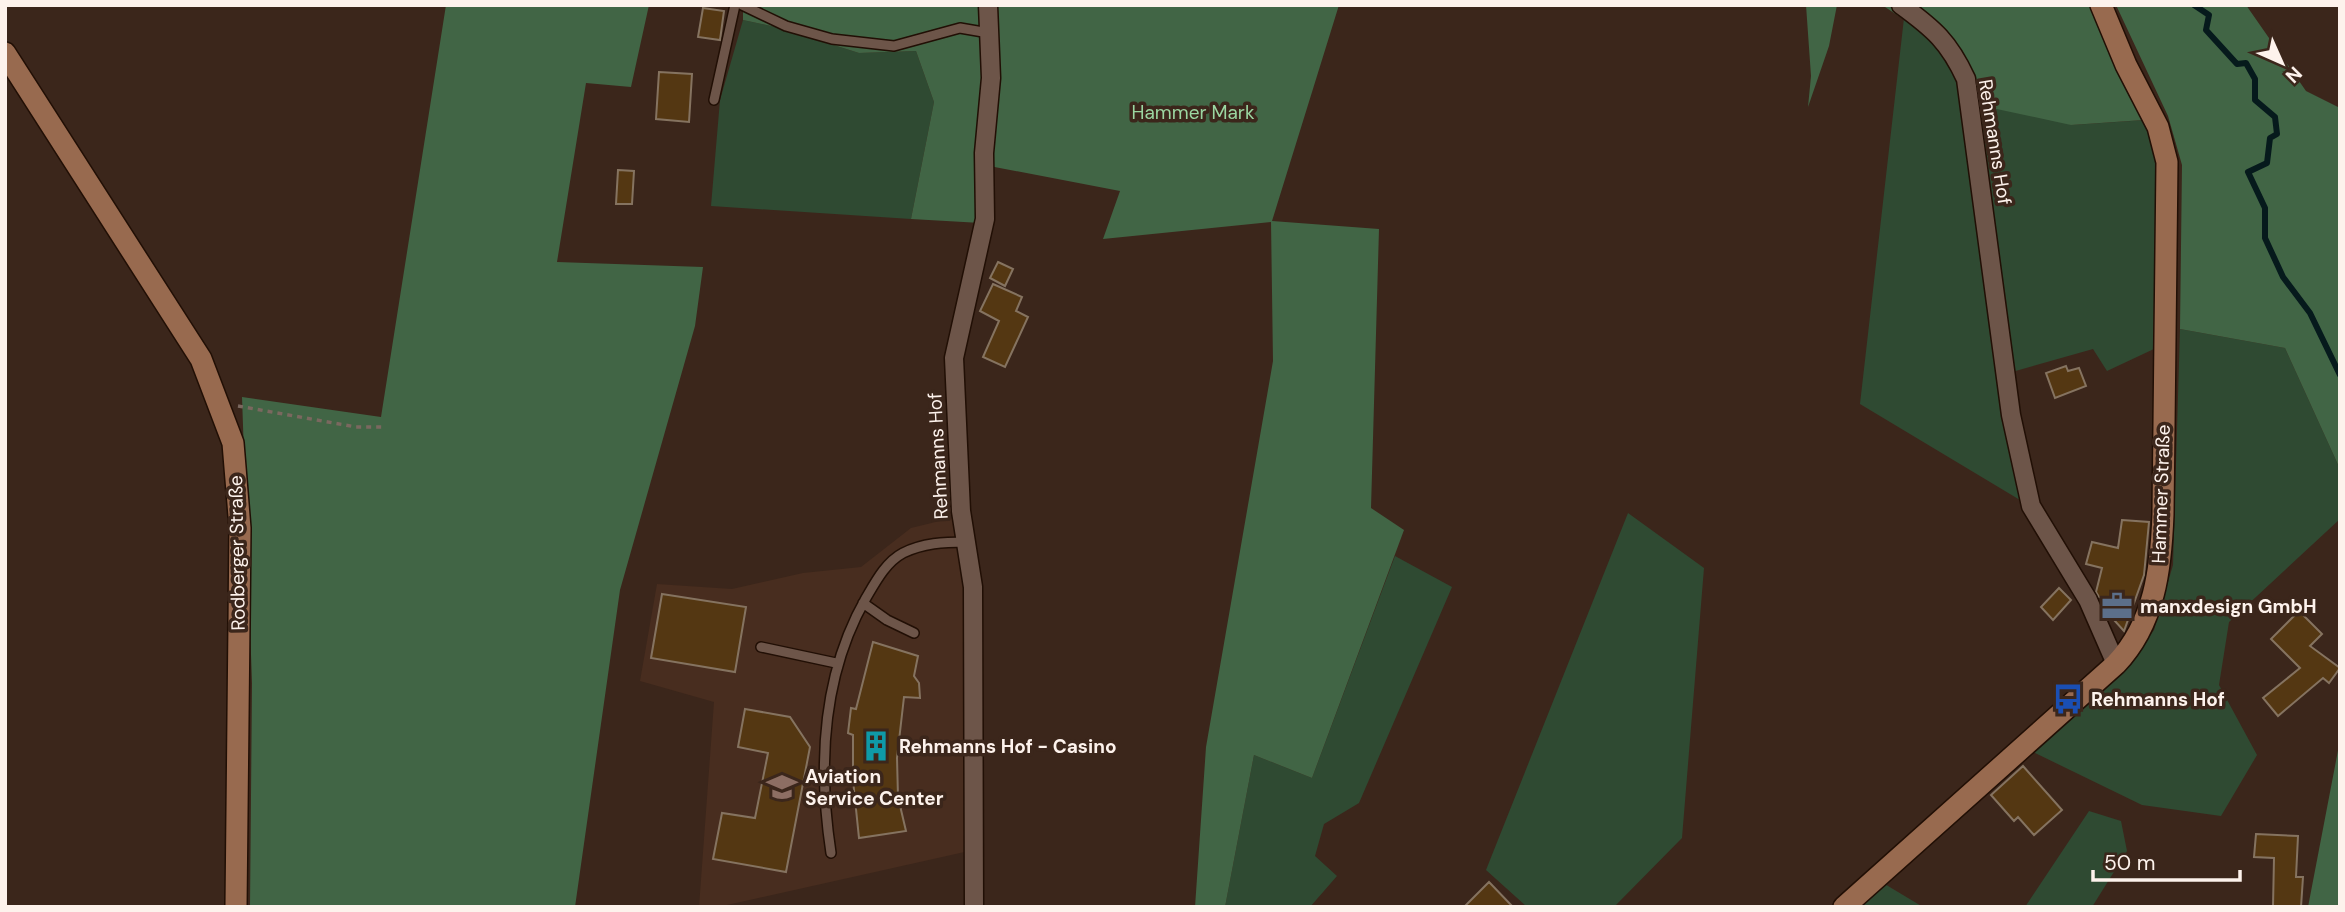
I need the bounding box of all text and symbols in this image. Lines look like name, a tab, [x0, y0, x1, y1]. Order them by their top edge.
north arrow	[2247, 28, 2317, 98]
text: N	[2280, 61, 2307, 88]
street label: Rehmanns Hof	[1973, 77, 2017, 207]
park label: Hammer Mark	[1132, 100, 1255, 125]
street label: Rehmanns Hof	[922, 392, 954, 520]
street label: Hammer Straße	[2146, 424, 2176, 564]
street label: Rodberger Straße	[223, 475, 251, 631]
office icon: manxdesign GmbH	[2100, 589, 2134, 623]
place label: manxdesign GmbH	[2140, 594, 2316, 619]
bus stop icon: Rehmanns Hof	[2051, 682, 2085, 716]
place label: Rehmanns Hof	[2091, 687, 2225, 712]
building icon: Rehmanns Hof - Casino	[859, 729, 893, 763]
place label: Rehmanns Hof - Casino	[899, 734, 1117, 759]
place label: Aviation Service Center	[805, 764, 944, 811]
school or university icon: Aviation Service Center	[765, 770, 799, 804]
scale bar	[2093, 838, 2240, 882]
text: 50 m	[2104, 849, 2155, 877]

